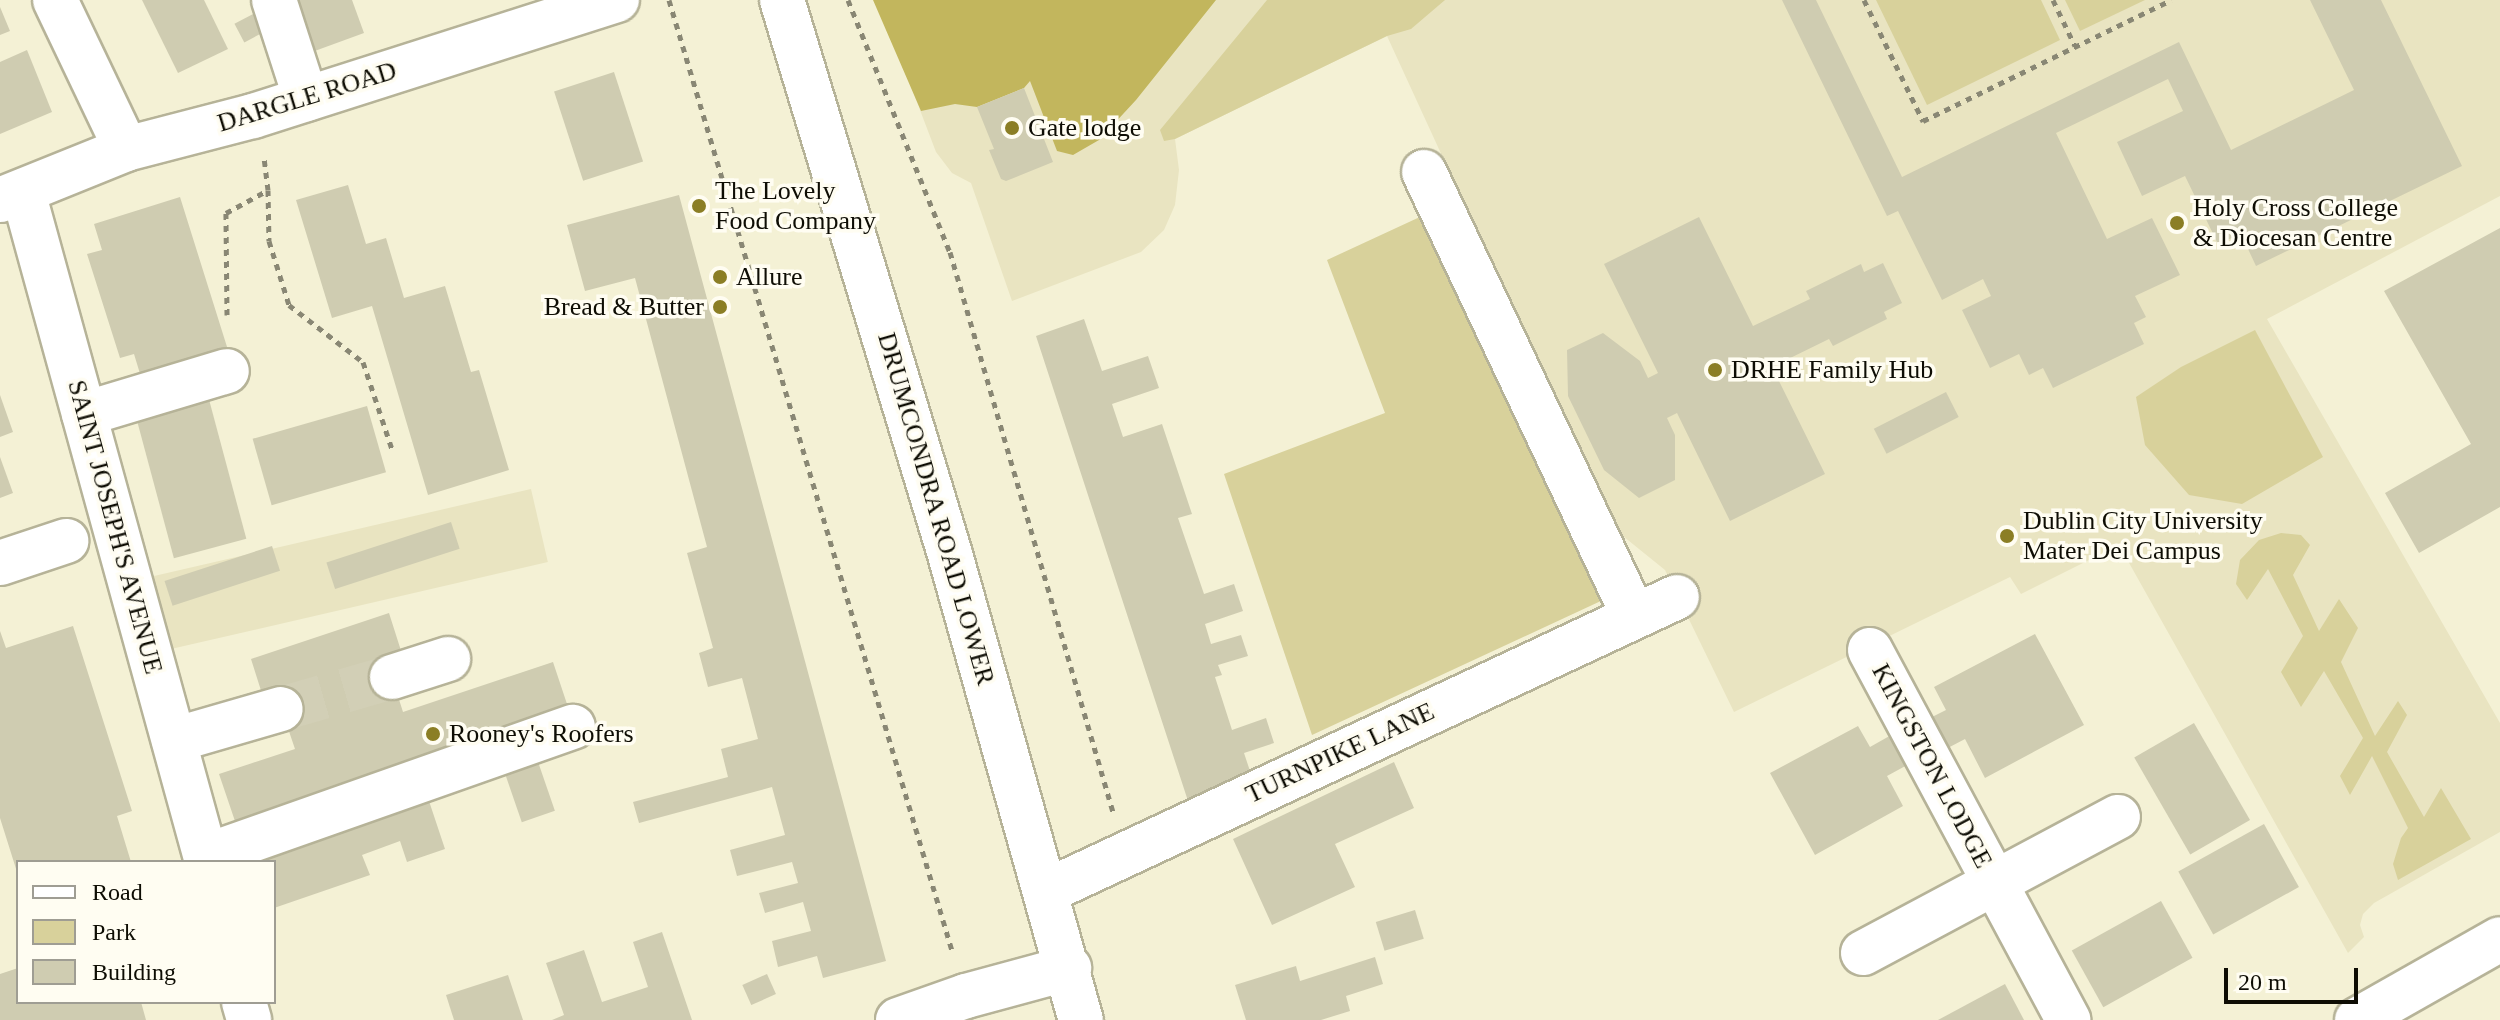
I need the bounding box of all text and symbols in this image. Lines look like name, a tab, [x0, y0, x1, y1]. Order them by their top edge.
street label: DARGLE ROAD	[214, 55, 400, 139]
place label: Gate lodge	[1028, 112, 1141, 144]
marker: Gate lodge	[1003, 119, 1021, 137]
place label: The Lovely Food Company	[715, 175, 876, 236]
place label: Holy Cross College & Diocesan Centre	[2193, 192, 2398, 254]
marker: The Lovely Food Company	[690, 197, 708, 215]
marker: Holy Cross College & Diocesan Centre	[2168, 214, 2186, 232]
place label: Allure	[736, 261, 802, 293]
marker: Allure	[711, 268, 729, 286]
place label: Bread & Butter	[544, 291, 704, 323]
marker: Bread & Butter	[711, 298, 729, 316]
street label: DRUMCONDRA ROAD LOWER	[870, 328, 1002, 690]
place label: DRHE Family Hub	[1731, 354, 1933, 386]
marker: DRHE Family Hub	[1706, 361, 1724, 379]
street label: SAINT JOSEPH'S AVENUE	[61, 376, 169, 678]
place label: Dublin City University Mater Dei Campus	[2023, 505, 2263, 566]
marker: Dublin City University Mater Dei Campus	[1998, 527, 2016, 545]
street label: KINGSTON LODGE	[1865, 658, 1999, 874]
street label: TURNPIKE LANE	[1241, 696, 1439, 810]
place label: Rooney's Roofers	[449, 718, 634, 750]
marker: Rooney's Roofers	[424, 725, 442, 743]
legend	[16, 860, 276, 1004]
text: Road	[92, 879, 143, 905]
text: Park	[92, 919, 136, 945]
scale bar	[2228, 952, 2362, 1002]
text: Building	[92, 959, 176, 985]
text: 20 m	[2238, 969, 2287, 995]

